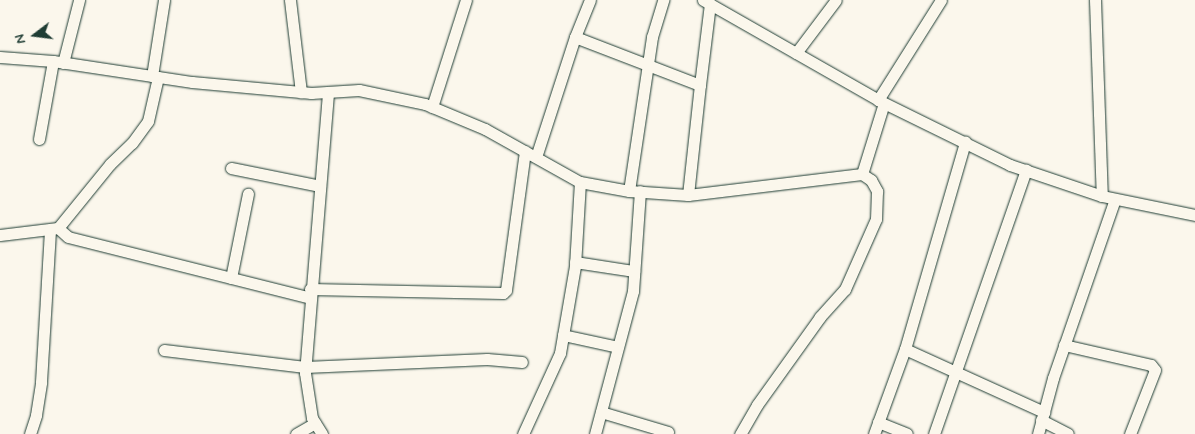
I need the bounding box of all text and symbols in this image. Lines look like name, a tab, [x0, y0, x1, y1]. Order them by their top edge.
north arrow	[10, 10, 60, 60]
text: N	[11, 32, 30, 46]

